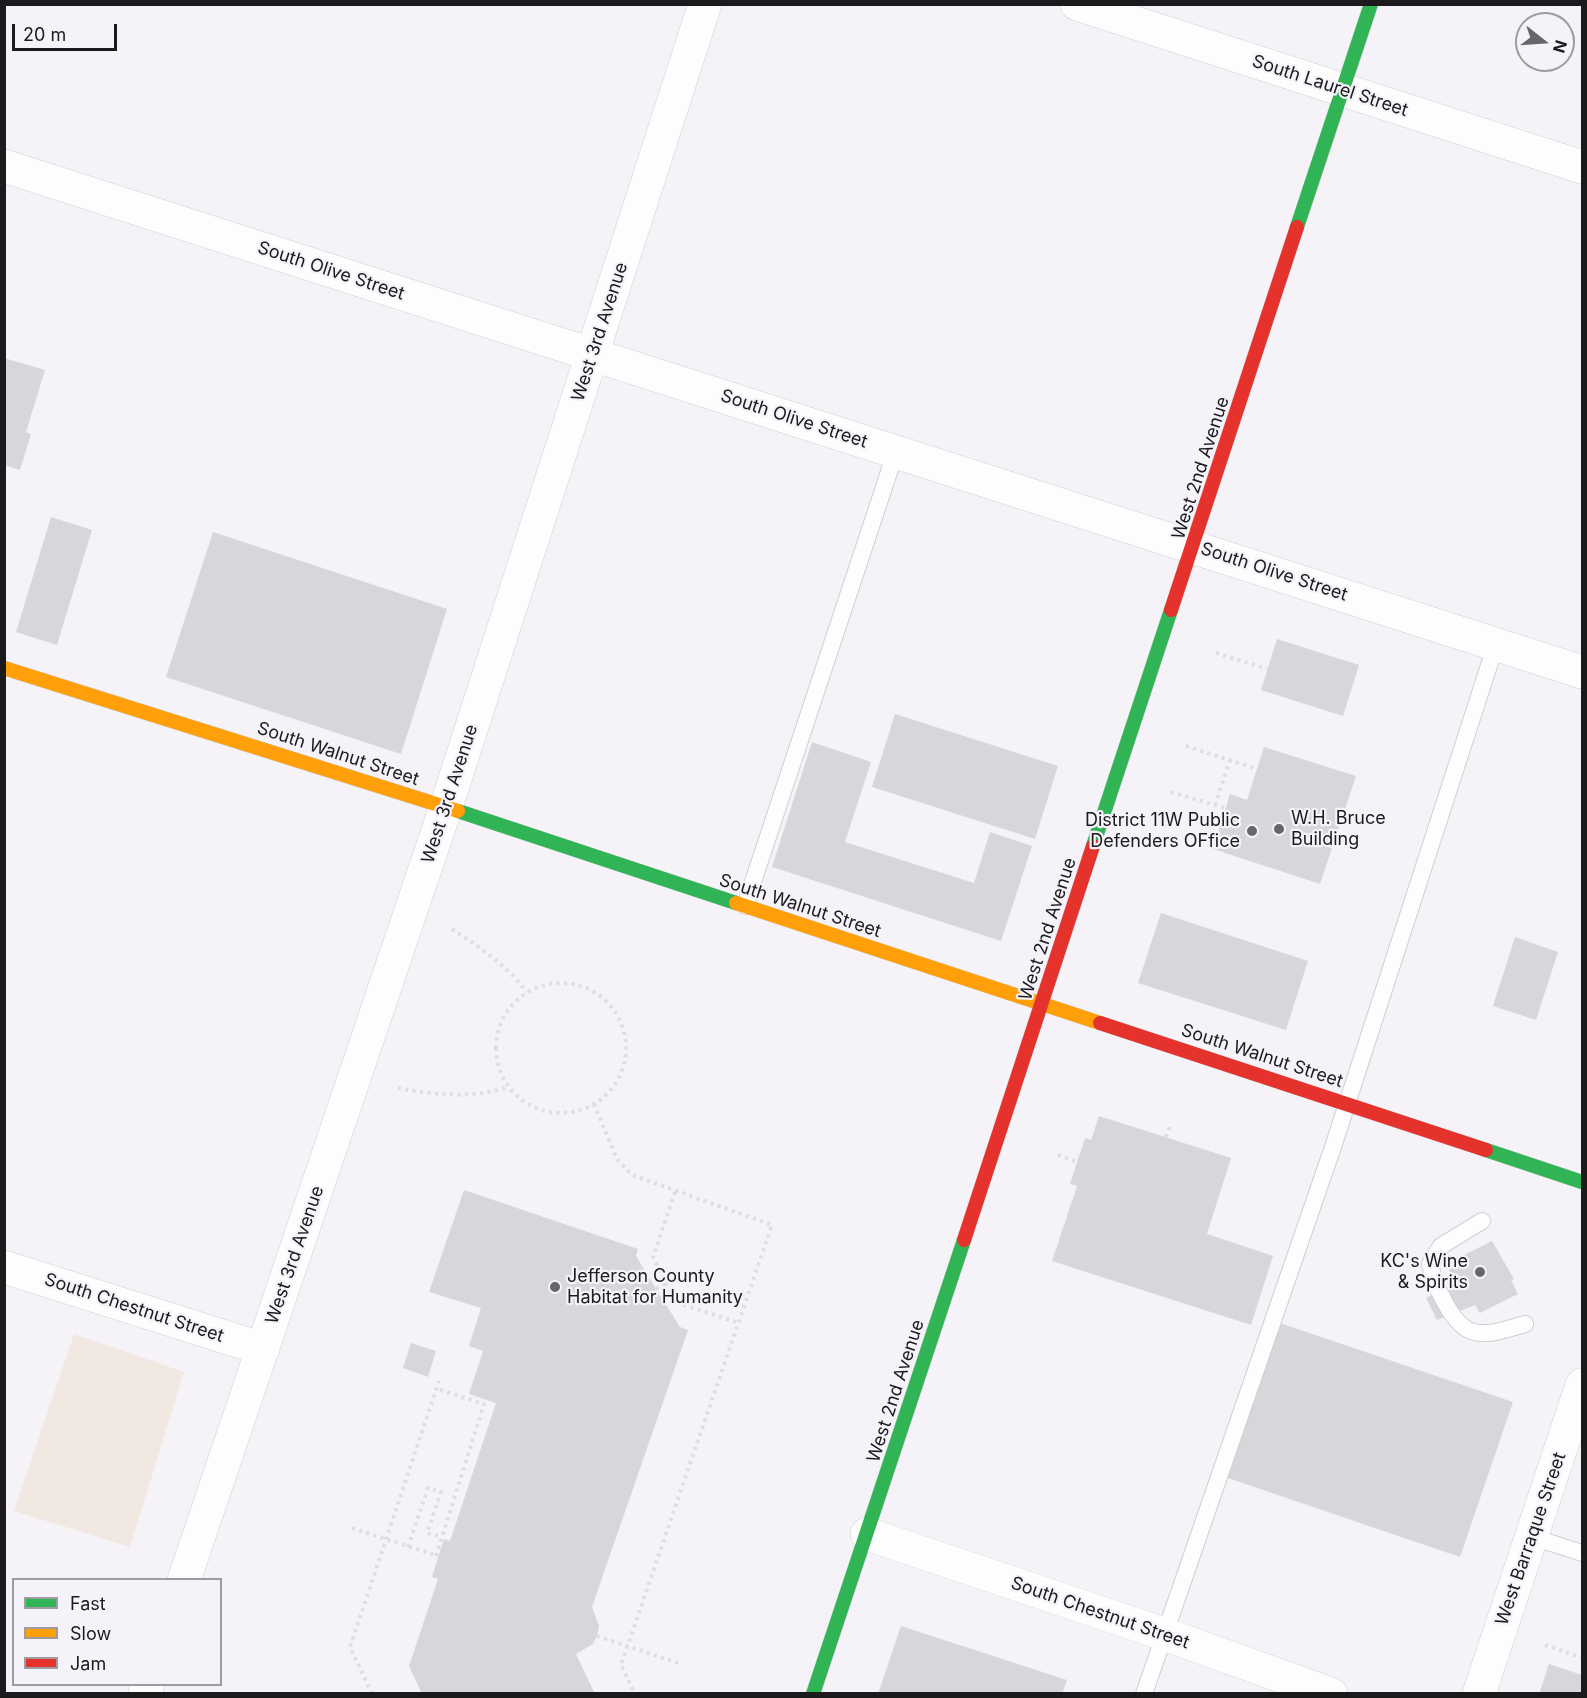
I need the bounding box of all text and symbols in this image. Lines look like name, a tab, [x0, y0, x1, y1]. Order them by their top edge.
scale bar	[15, 12, 120, 50]
north arrow	[1515, 12, 1575, 72]
text: 20 m	[23, 24, 66, 45]
text: N	[1549, 38, 1572, 55]
street label: South Laurel Street	[1249, 51, 1411, 121]
street label: South Olive Street	[255, 237, 407, 305]
street label: West 3rd Avenue	[567, 260, 633, 404]
street label: South Olive Street	[718, 385, 870, 453]
street label: West 2nd Avenue	[1168, 394, 1234, 542]
street label: South Olive Street	[1198, 538, 1350, 606]
street label: South Walnut Street	[254, 718, 422, 790]
street label: West 3rd Avenue	[417, 722, 483, 866]
place label: W.H. Bruce Building	[1291, 808, 1386, 850]
place label: District 11W Public Defenders OFfice	[1085, 810, 1240, 852]
marker: W.H. Bruce Building	[1272, 822, 1286, 836]
marker: District 11W Public Defenders OFfice	[1245, 824, 1259, 838]
street label: West 2nd Avenue	[1015, 855, 1081, 1003]
street label: South Walnut Street	[716, 870, 884, 942]
street label: South Walnut Street	[1178, 1020, 1346, 1092]
street label: West 3rd Avenue	[261, 1183, 329, 1327]
place label: KC's Wine & Spirits	[1380, 1251, 1468, 1294]
marker: KC's Wine & Spirits	[1473, 1265, 1487, 1279]
place label: Jefferson County Habitat for Humanity	[567, 1266, 743, 1308]
street label: South Chestnut Street	[42, 1269, 226, 1347]
marker: Jefferson County Habitat for Humanity	[548, 1280, 562, 1294]
street label: West 2nd Avenue	[863, 1317, 929, 1465]
street label: West Barraque Street	[1491, 1450, 1571, 1628]
street label: South Chestnut Street	[1008, 1572, 1192, 1654]
legend	[12, 1578, 222, 1686]
text: Fast	[70, 1593, 106, 1614]
text: Slow	[70, 1623, 111, 1644]
text: Jam	[70, 1653, 106, 1674]

